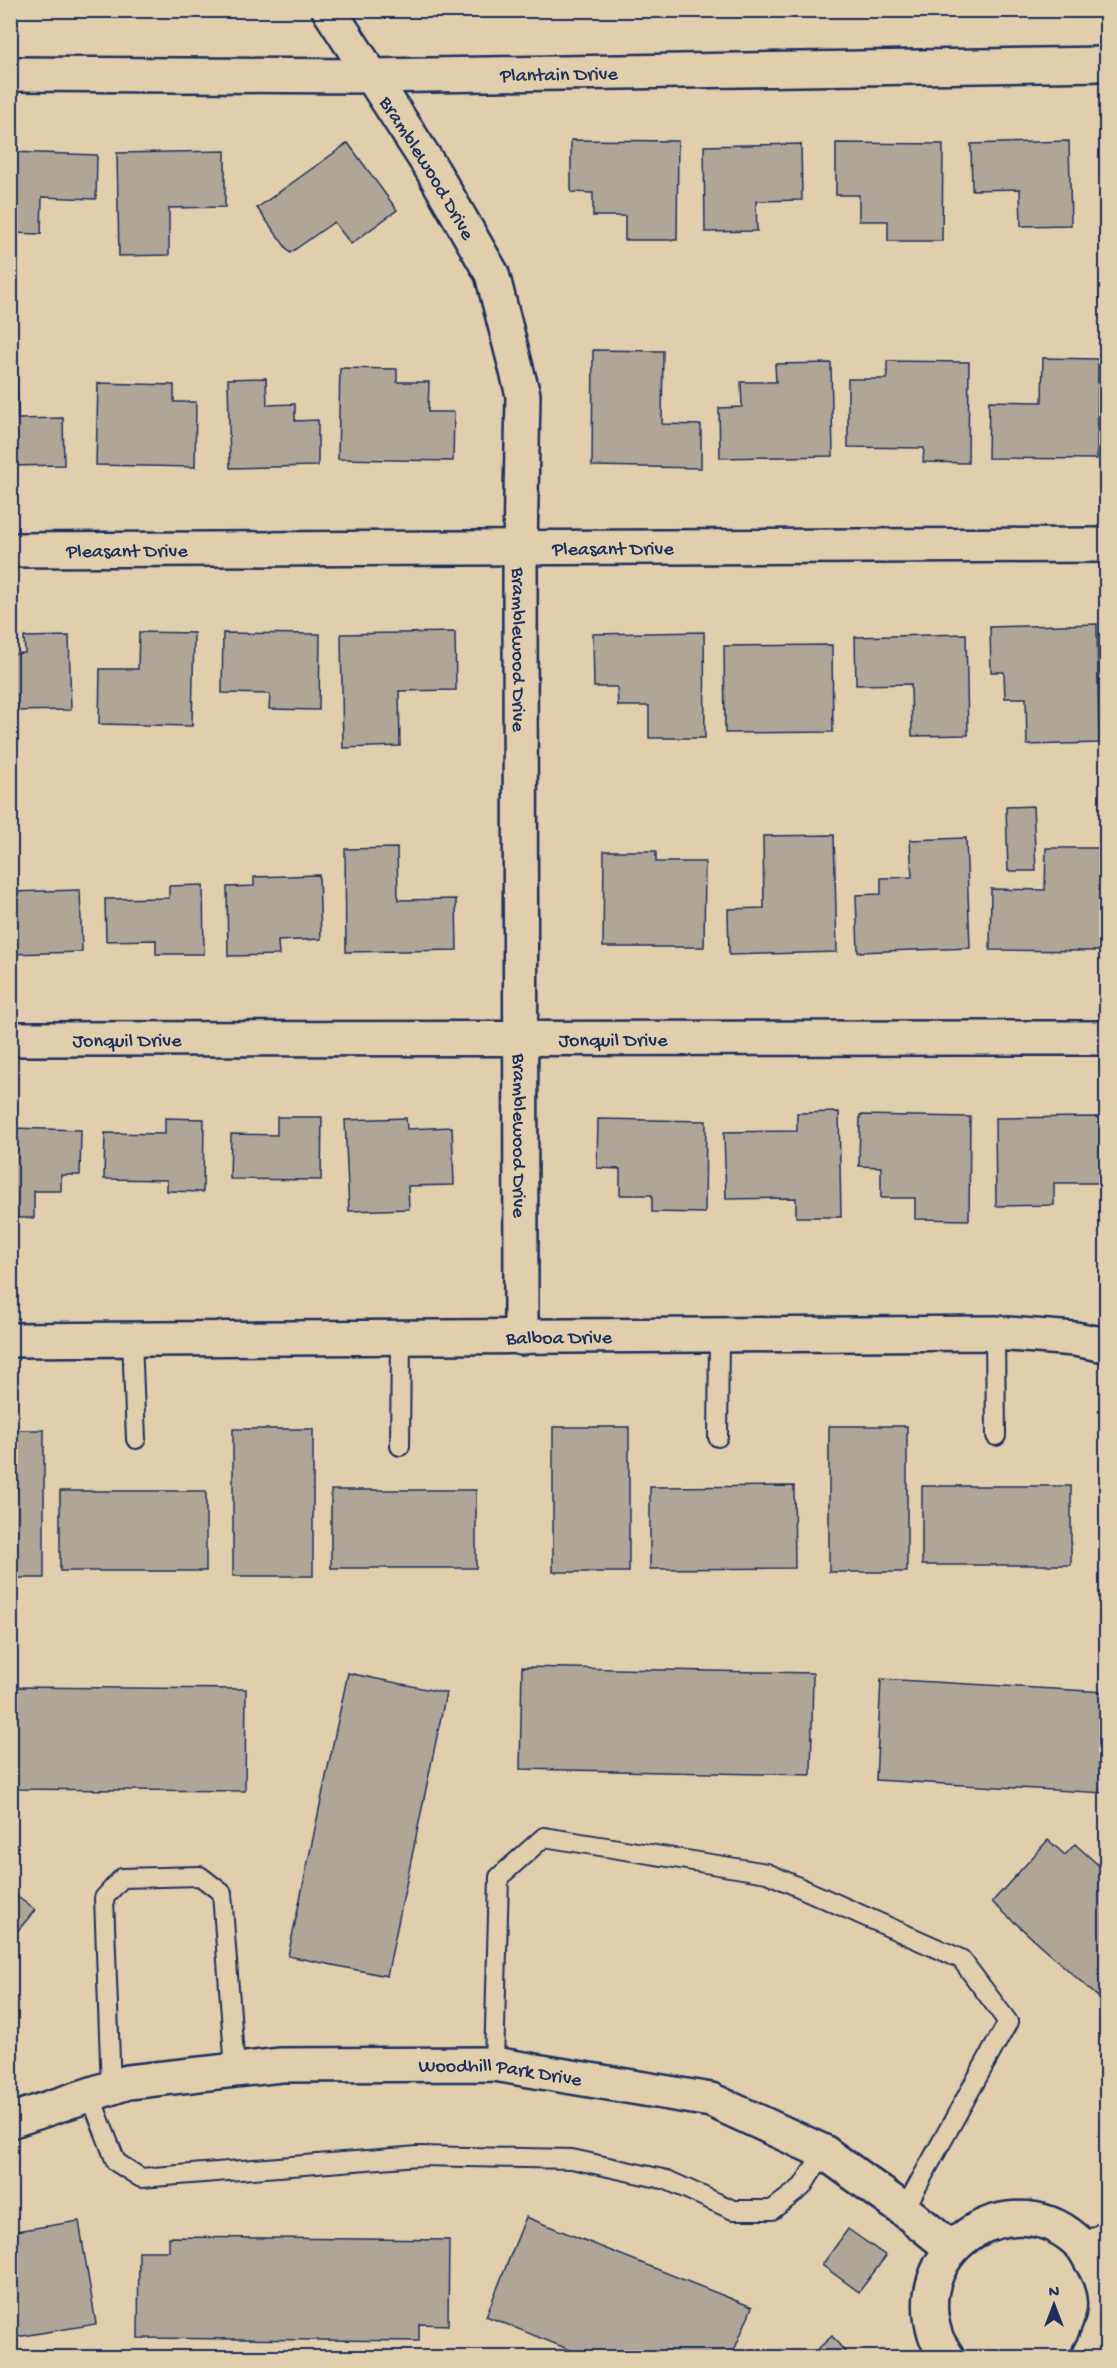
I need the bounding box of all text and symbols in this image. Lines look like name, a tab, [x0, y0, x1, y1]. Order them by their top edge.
street label: Plantain Drive	[499, 64, 619, 89]
street label: Bramblewood Drive	[372, 92, 478, 245]
street label: Pleasant Drive	[551, 539, 674, 563]
street label: Pleasant Drive	[65, 541, 188, 565]
street label: Bramblewood Drive	[505, 567, 528, 733]
street label: Jonquil Drive	[558, 1030, 668, 1053]
street label: Jonquil Drive	[72, 1031, 182, 1054]
street label: Bramblewood Drive	[506, 1053, 529, 1219]
street label: Balboa Drive	[505, 1328, 613, 1351]
street label: Woodhill Park Drive	[418, 2056, 584, 2093]
north arrow	[1024, 2275, 1084, 2335]
text: N	[1049, 2284, 1060, 2303]

